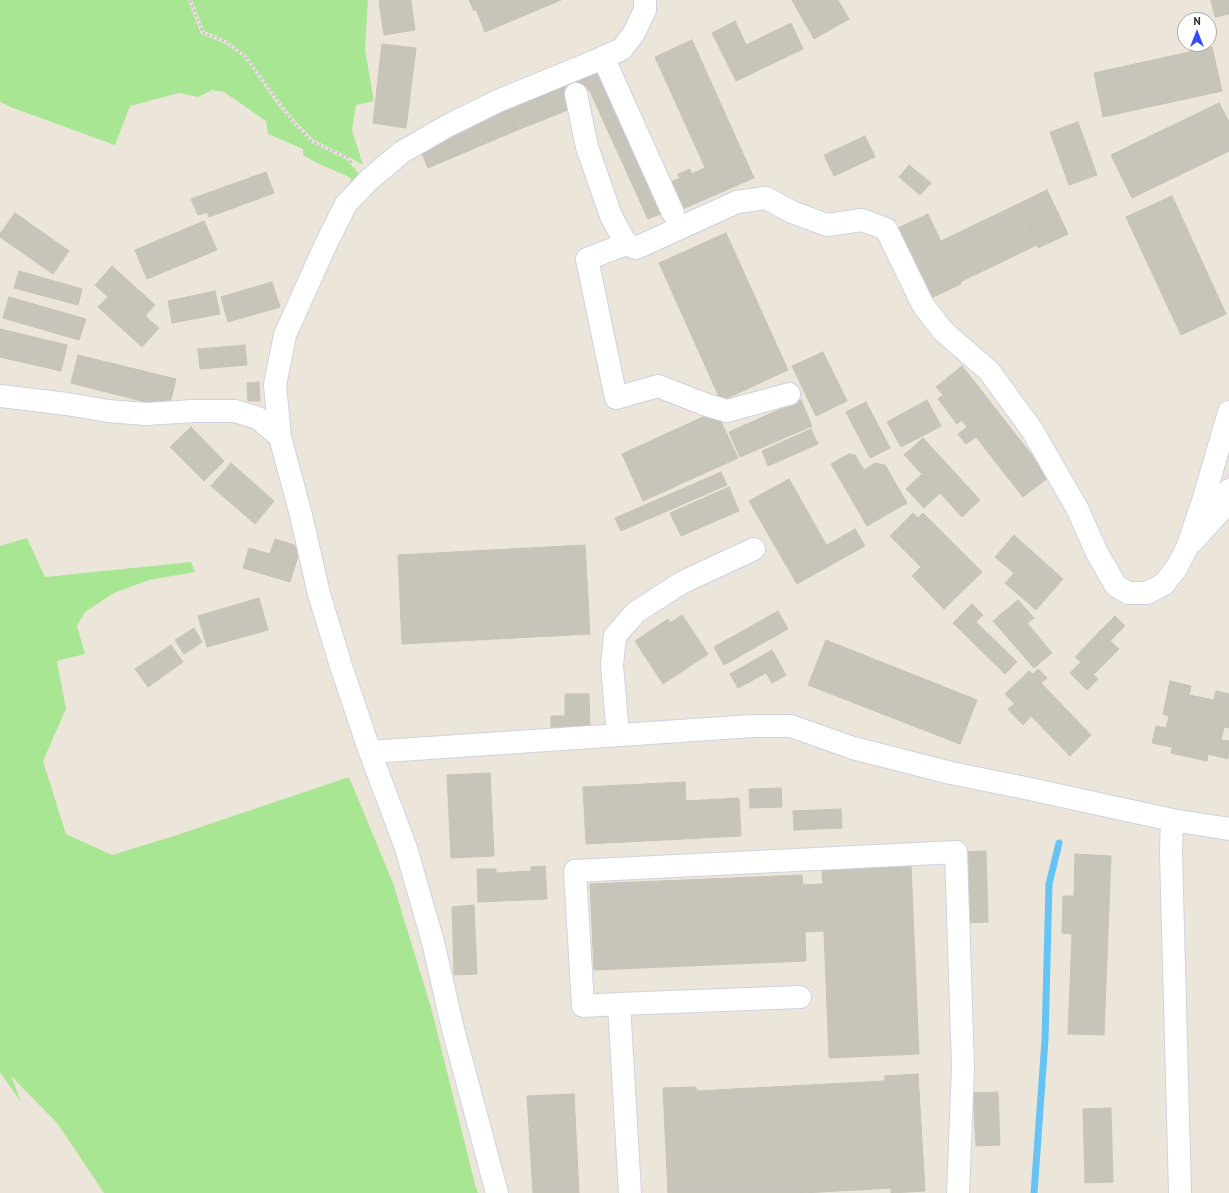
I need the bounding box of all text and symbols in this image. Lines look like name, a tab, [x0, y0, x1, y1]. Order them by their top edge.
north arrow	[1177, 12, 1217, 52]
text: N	[1193, 14, 1201, 28]

